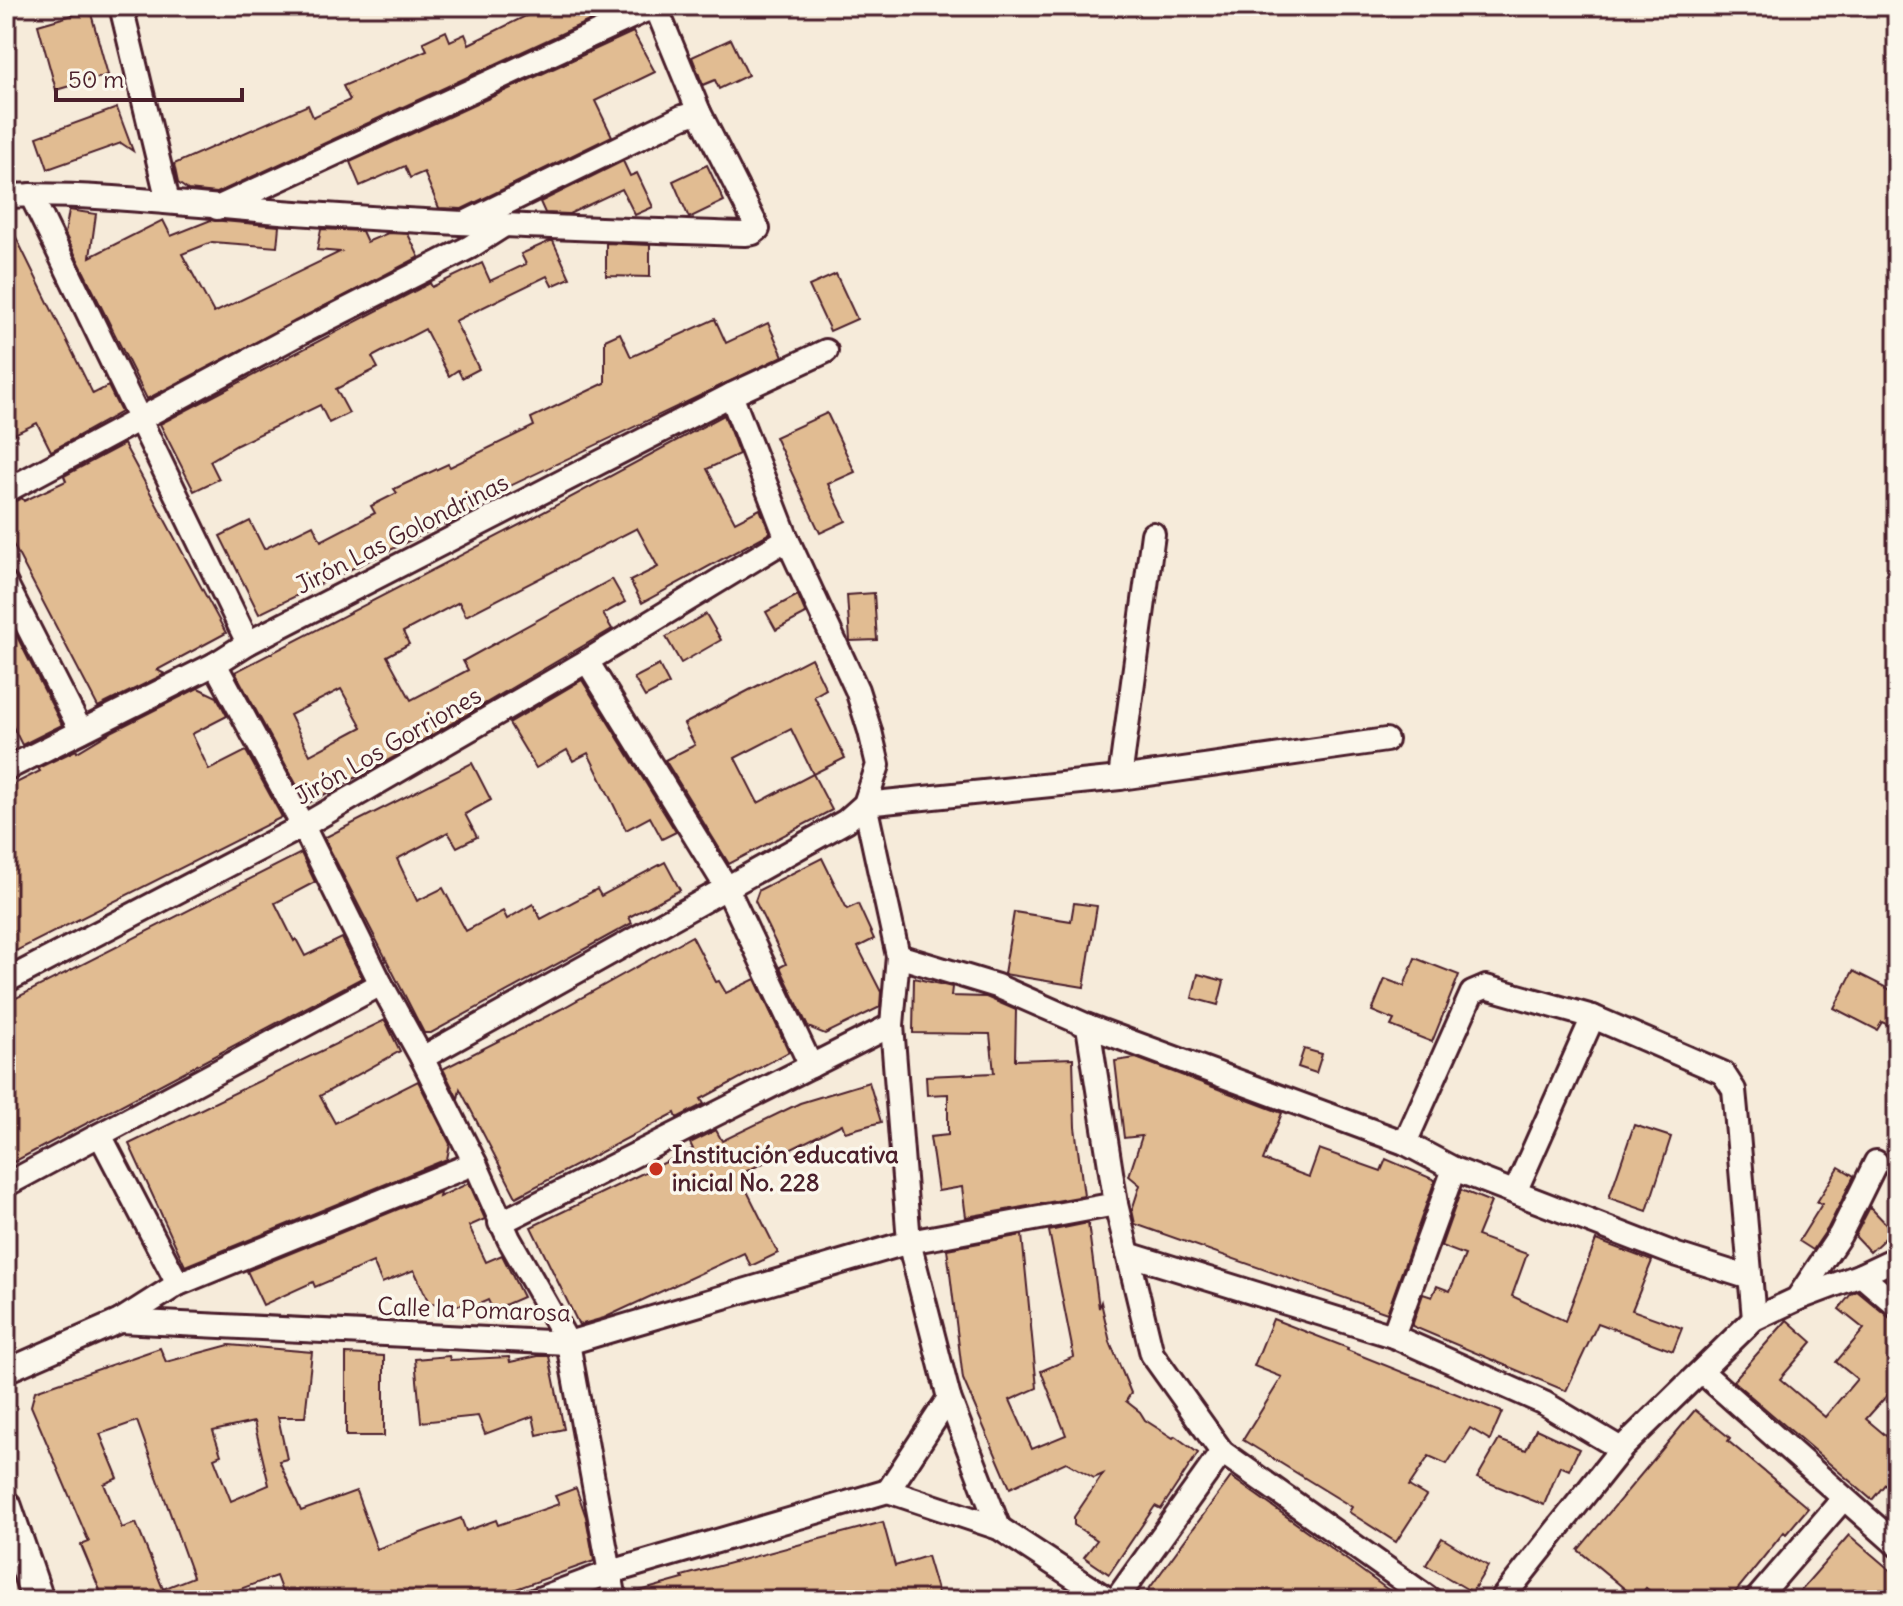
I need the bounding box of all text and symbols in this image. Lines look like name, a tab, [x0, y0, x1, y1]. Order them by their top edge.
scale bar	[56, 52, 242, 102]
text: 50 m	[68, 64, 124, 94]
street label: Jirón Las Golondrinas	[290, 466, 513, 600]
street label: Jirón Los Gorriones	[289, 680, 486, 811]
place label: Institución educativa inicial No. 228	[672, 1139, 899, 1197]
marker: Institución educativa inicial No. 228	[647, 1160, 665, 1178]
street label: Calle la Pomarosa	[377, 1291, 571, 1327]

